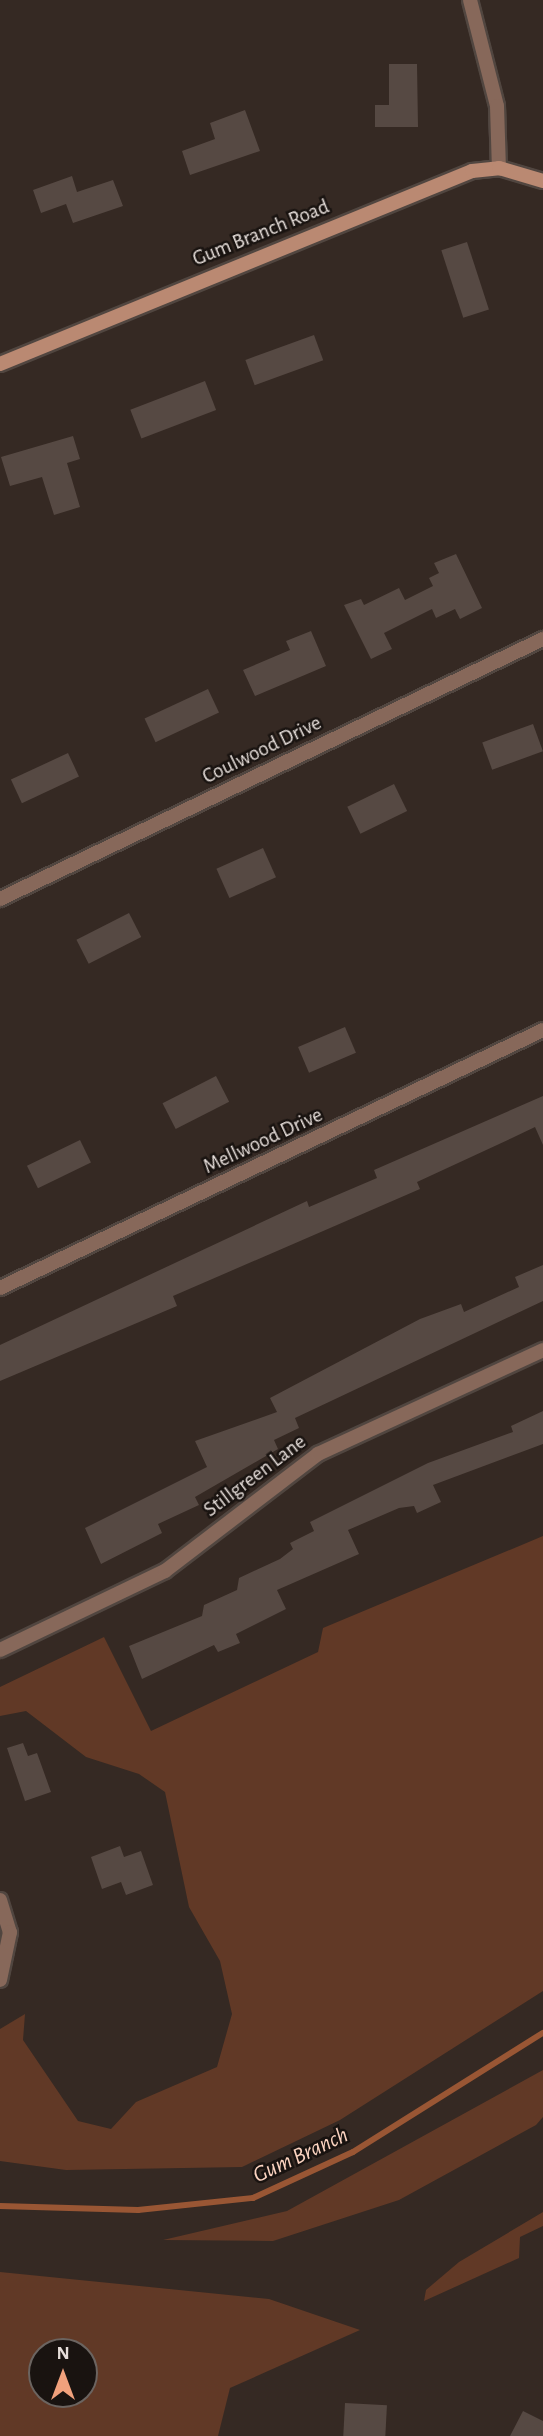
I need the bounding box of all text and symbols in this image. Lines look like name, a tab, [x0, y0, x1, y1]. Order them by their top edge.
street label: Gum Branch Road	[189, 194, 333, 272]
street label: Coulwood Drive	[198, 710, 326, 790]
street label: Mellwood Drive	[199, 1102, 327, 1180]
street label: Stillgreen Lane	[199, 1429, 311, 1523]
water label: Gum Branch	[249, 2122, 353, 2190]
north arrow	[28, 2338, 98, 2408]
text: N	[56, 2344, 70, 2363]

